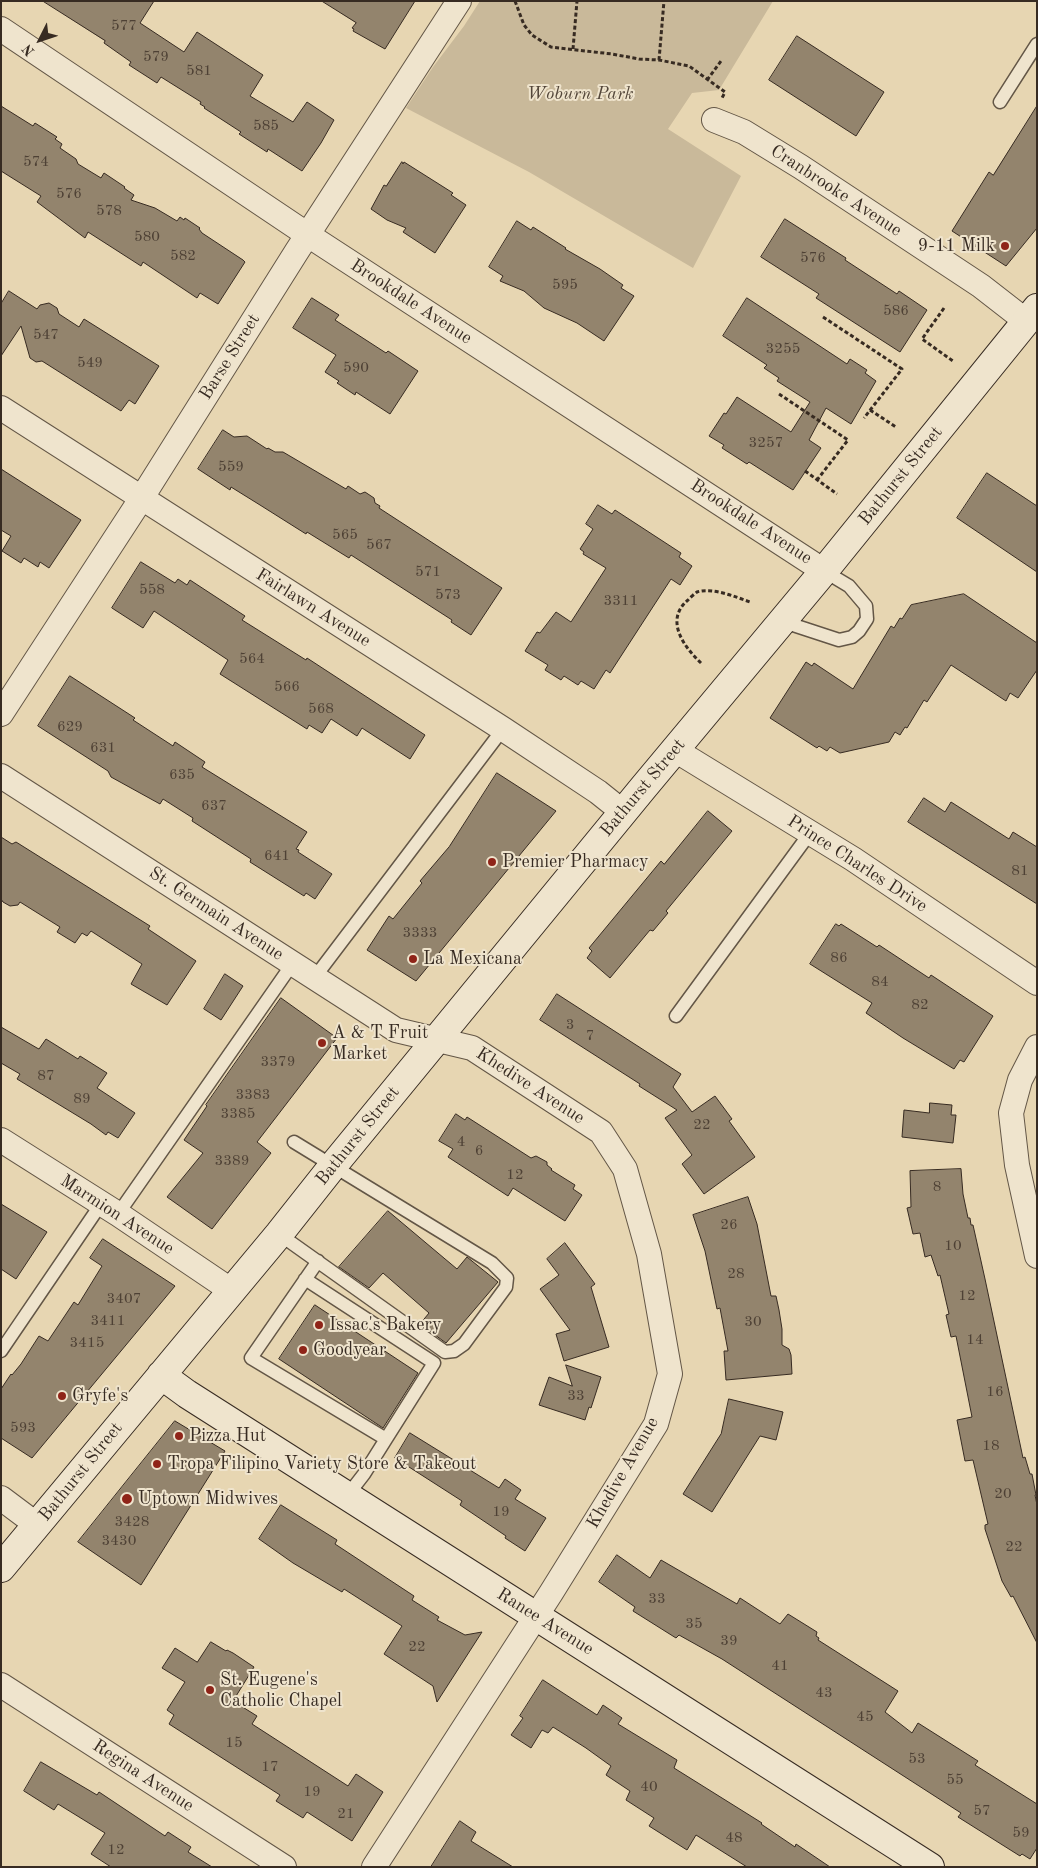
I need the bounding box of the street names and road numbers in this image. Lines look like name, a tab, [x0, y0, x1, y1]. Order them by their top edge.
street label: Cranbrooke Avenue	[766, 140, 906, 242]
street label: Brookdale Avenue	[346, 255, 476, 349]
street label: Barse Street	[195, 310, 265, 404]
street label: Bathurst Street	[854, 422, 948, 530]
street label: Brookdale Avenue	[686, 475, 816, 569]
street label: Fairlawn Avenue	[252, 564, 374, 652]
street label: Bathurst Street	[596, 735, 690, 841]
street label: Prince Charles Drive	[783, 811, 931, 917]
street label: St. Germain Avenue	[145, 862, 287, 966]
street label: Khedive Avenue	[472, 1043, 588, 1129]
street label: Bathurst Street	[311, 1082, 405, 1190]
street label: Marmion Avenue	[56, 1170, 178, 1260]
street label: Khedive Avenue	[582, 1413, 664, 1533]
street label: Bathurst Street	[34, 1418, 128, 1526]
street label: Ranee Avenue	[493, 1584, 597, 1660]
street label: Regina Avenue	[88, 1735, 198, 1817]

